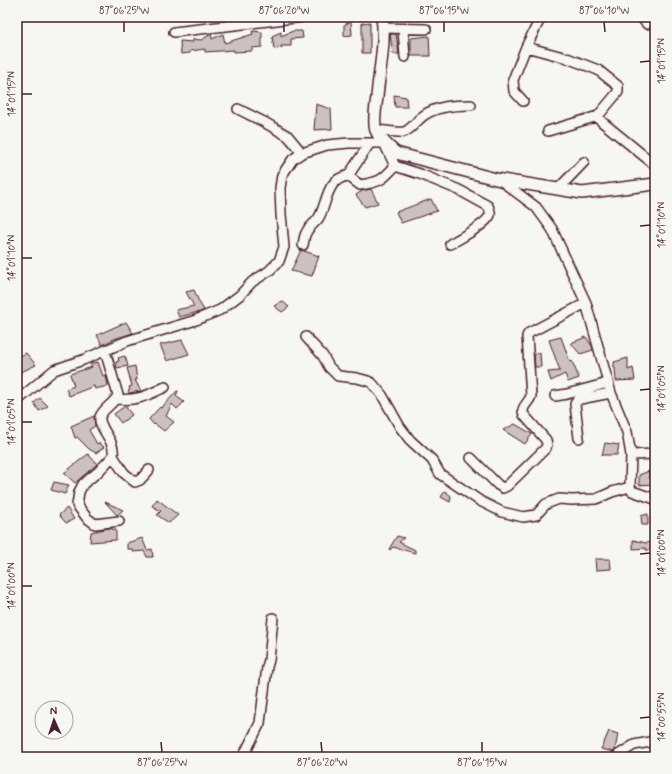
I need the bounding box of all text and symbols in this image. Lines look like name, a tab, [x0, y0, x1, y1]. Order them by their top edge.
text: 87°06'25"W	[99, 4, 149, 18]
text: 87°06'20"W	[259, 4, 309, 18]
text: 87°06'15"W	[419, 4, 469, 18]
text: 87°06'10"W	[579, 4, 629, 18]
text: 14°01'15"N	[655, 38, 669, 84]
text: 14°01'15"N	[5, 71, 19, 117]
text: 14°01'10"N	[655, 201, 669, 248]
text: 14°01'10"N	[5, 234, 19, 281]
text: 14°01'05"N	[655, 365, 669, 413]
text: 14°01'05"N	[5, 398, 19, 446]
text: 14°01'00"N	[655, 529, 669, 577]
text: 14°01'00"N	[5, 562, 19, 610]
text: 14°00'55"N	[655, 692, 669, 741]
north arrow	[34, 700, 74, 740]
text: N	[50, 704, 58, 718]
text: 87°06'25"W	[137, 756, 187, 770]
text: 87°06'20"W	[297, 756, 347, 770]
text: 87°06'15"W	[457, 756, 507, 770]

